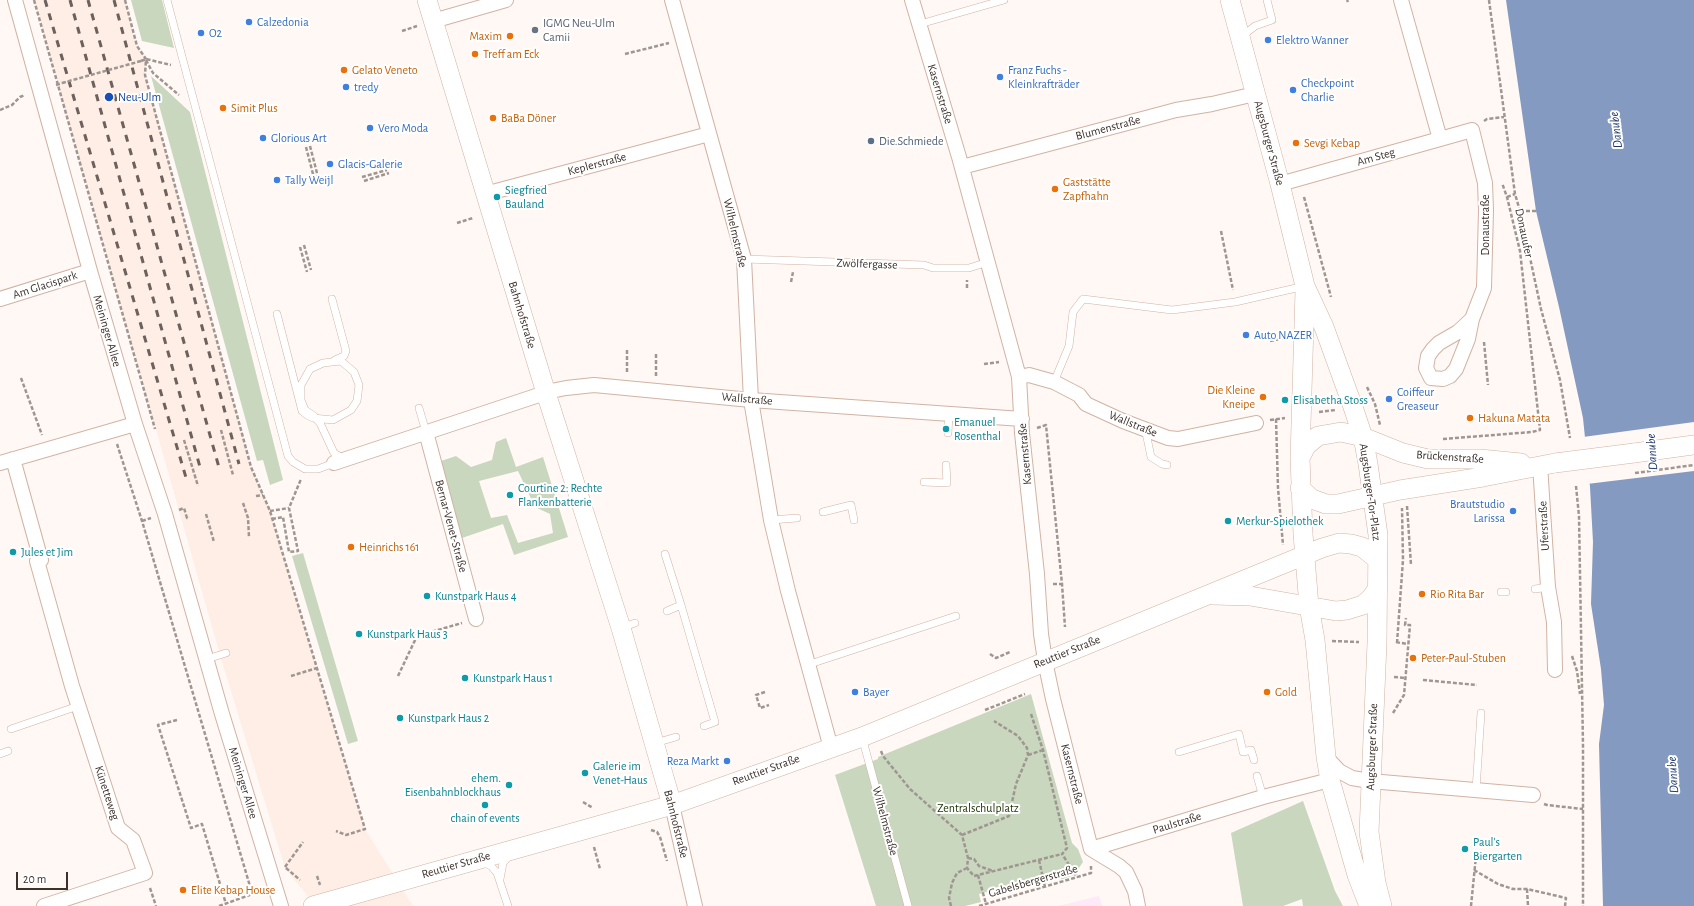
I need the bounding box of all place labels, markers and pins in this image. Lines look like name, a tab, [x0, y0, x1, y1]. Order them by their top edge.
place label: Calzedonia	[257, 15, 309, 29]
place label: IGMG Neu-Ulm Camii	[543, 16, 615, 44]
marker: Calzedonia	[244, 17, 254, 27]
marker: IGMG Neu-Ulm Camii	[530, 25, 540, 35]
place label: O2	[209, 26, 222, 40]
marker: O2	[196, 28, 206, 38]
place label: Maxim	[469, 29, 502, 43]
marker: Maxim	[505, 31, 515, 41]
place label: Elektro Wanner	[1276, 33, 1348, 47]
marker: Elektro Wanner	[1263, 35, 1273, 45]
place label: Treff am Eck	[483, 47, 539, 61]
marker: Treff am Eck	[470, 49, 480, 59]
place label: Gelato Veneto	[352, 63, 418, 77]
place label: Franz Fuchs - Kleinkrafträder	[1008, 63, 1079, 91]
marker: Gelato Veneto	[339, 65, 349, 75]
marker: Franz Fuchs - Kleinkrafträder	[995, 72, 1005, 82]
place label: Checkpoint Charlie	[1301, 76, 1354, 104]
place label: tredy	[354, 80, 379, 94]
marker: tredy	[341, 82, 351, 92]
marker: Checkpoint Charlie	[1288, 85, 1298, 95]
place label: Neu-Ulm	[118, 90, 161, 104]
marker: Neu-Ulm	[103, 91, 115, 103]
place label: Simit Plus	[231, 101, 278, 115]
marker: Simit Plus	[218, 103, 228, 113]
place label: BaBa Döner	[501, 111, 556, 125]
marker: BaBa Döner	[488, 113, 498, 123]
place label: Vero Moda	[378, 121, 428, 135]
marker: Vero Moda	[365, 123, 375, 133]
place label: Glorious Art	[271, 131, 327, 145]
marker: Glorious Art	[258, 133, 268, 143]
place label: Die.Schmiede	[879, 134, 944, 148]
marker: Die.Schmiede	[866, 136, 876, 146]
place label: Sevgi Kebap	[1304, 136, 1360, 150]
marker: Sevgi Kebap	[1291, 138, 1301, 148]
place label: Glacis-Galerie	[338, 157, 403, 171]
marker: Glacis-Galerie	[325, 159, 335, 169]
place label: Tally Weijl	[285, 173, 333, 187]
marker: Tally Weijl	[272, 175, 282, 185]
place label: Gaststätte Zapfhahn	[1063, 175, 1111, 203]
place label: Siegfried Bauland	[505, 183, 547, 211]
marker: Gaststätte Zapfhahn	[1050, 184, 1060, 194]
marker: Siegfried Bauland	[492, 192, 502, 202]
place label: Auto NAZER	[1254, 328, 1312, 342]
marker: Auto NAZER	[1241, 330, 1251, 340]
place label: Die Kleine Kneipe	[1207, 383, 1255, 411]
place label: Coiffeur Greaseur	[1397, 385, 1439, 413]
marker: Die Kleine Kneipe	[1258, 392, 1268, 402]
place label: Elisabetha Stoss	[1293, 393, 1368, 407]
marker: Coiffeur Greaseur	[1384, 394, 1394, 404]
marker: Elisabetha Stoss	[1280, 395, 1290, 405]
place label: Hakuna Matata	[1478, 411, 1550, 425]
marker: Hakuna Matata	[1465, 413, 1475, 423]
place label: Emanuel Rosenthal	[954, 415, 1001, 443]
marker: Emanuel Rosenthal	[941, 424, 951, 434]
place label: Courtine 2: Rechte Flankenbatterie	[518, 481, 602, 509]
marker: Courtine 2: Rechte Flankenbatterie	[505, 490, 515, 500]
place label: Brautstudio Larissa	[1450, 497, 1505, 525]
marker: Brautstudio Larissa	[1508, 506, 1518, 516]
place label: Merkur-Spielothek	[1236, 514, 1323, 528]
marker: Merkur-Spielothek	[1223, 516, 1233, 526]
place label: Heinrichs 161	[359, 540, 419, 554]
marker: Heinrichs 161	[346, 542, 356, 552]
place label: Jules et Jim	[21, 545, 73, 559]
marker: Jules et Jim	[8, 547, 18, 557]
place label: Rio Rita Bar	[1430, 587, 1484, 601]
place label: Kunstpark Haus 4	[435, 589, 517, 603]
marker: Rio Rita Bar	[1417, 589, 1427, 599]
marker: Kunstpark Haus 4	[422, 591, 432, 601]
place label: Kunstpark Haus 3	[367, 627, 448, 641]
marker: Kunstpark Haus 3	[354, 629, 364, 639]
place label: Peter-Paul-Stuben	[1421, 651, 1506, 665]
marker: Peter-Paul-Stuben	[1408, 653, 1418, 663]
place label: Kunstpark Haus 1	[473, 671, 553, 685]
marker: Kunstpark Haus 1	[460, 673, 470, 683]
place label: Bayer	[863, 685, 889, 699]
place label: Gold	[1275, 685, 1297, 699]
marker: Bayer	[850, 687, 860, 697]
marker: Gold	[1262, 687, 1272, 697]
place label: Kunstpark Haus 2	[408, 711, 489, 725]
marker: Kunstpark Haus 2	[395, 713, 405, 723]
place label: Reza Markt	[667, 754, 719, 768]
marker: Reza Markt	[722, 756, 732, 766]
place label: Galerie im Venet-Haus	[593, 759, 648, 787]
marker: Galerie im Venet-Haus	[580, 768, 590, 778]
place label: ehem. Eisenbahnblockhaus	[405, 771, 501, 799]
marker: ehem. Eisenbahnblockhaus	[504, 780, 514, 790]
marker: chain of events	[480, 800, 490, 810]
place label: chain of events	[450, 811, 520, 825]
place label: Paul's Biergarten	[1473, 835, 1522, 863]
marker: Paul's Biergarten	[1460, 844, 1470, 854]
place label: Elite Kebap House	[191, 883, 275, 897]
marker: Elite Kebap House	[178, 885, 188, 895]

